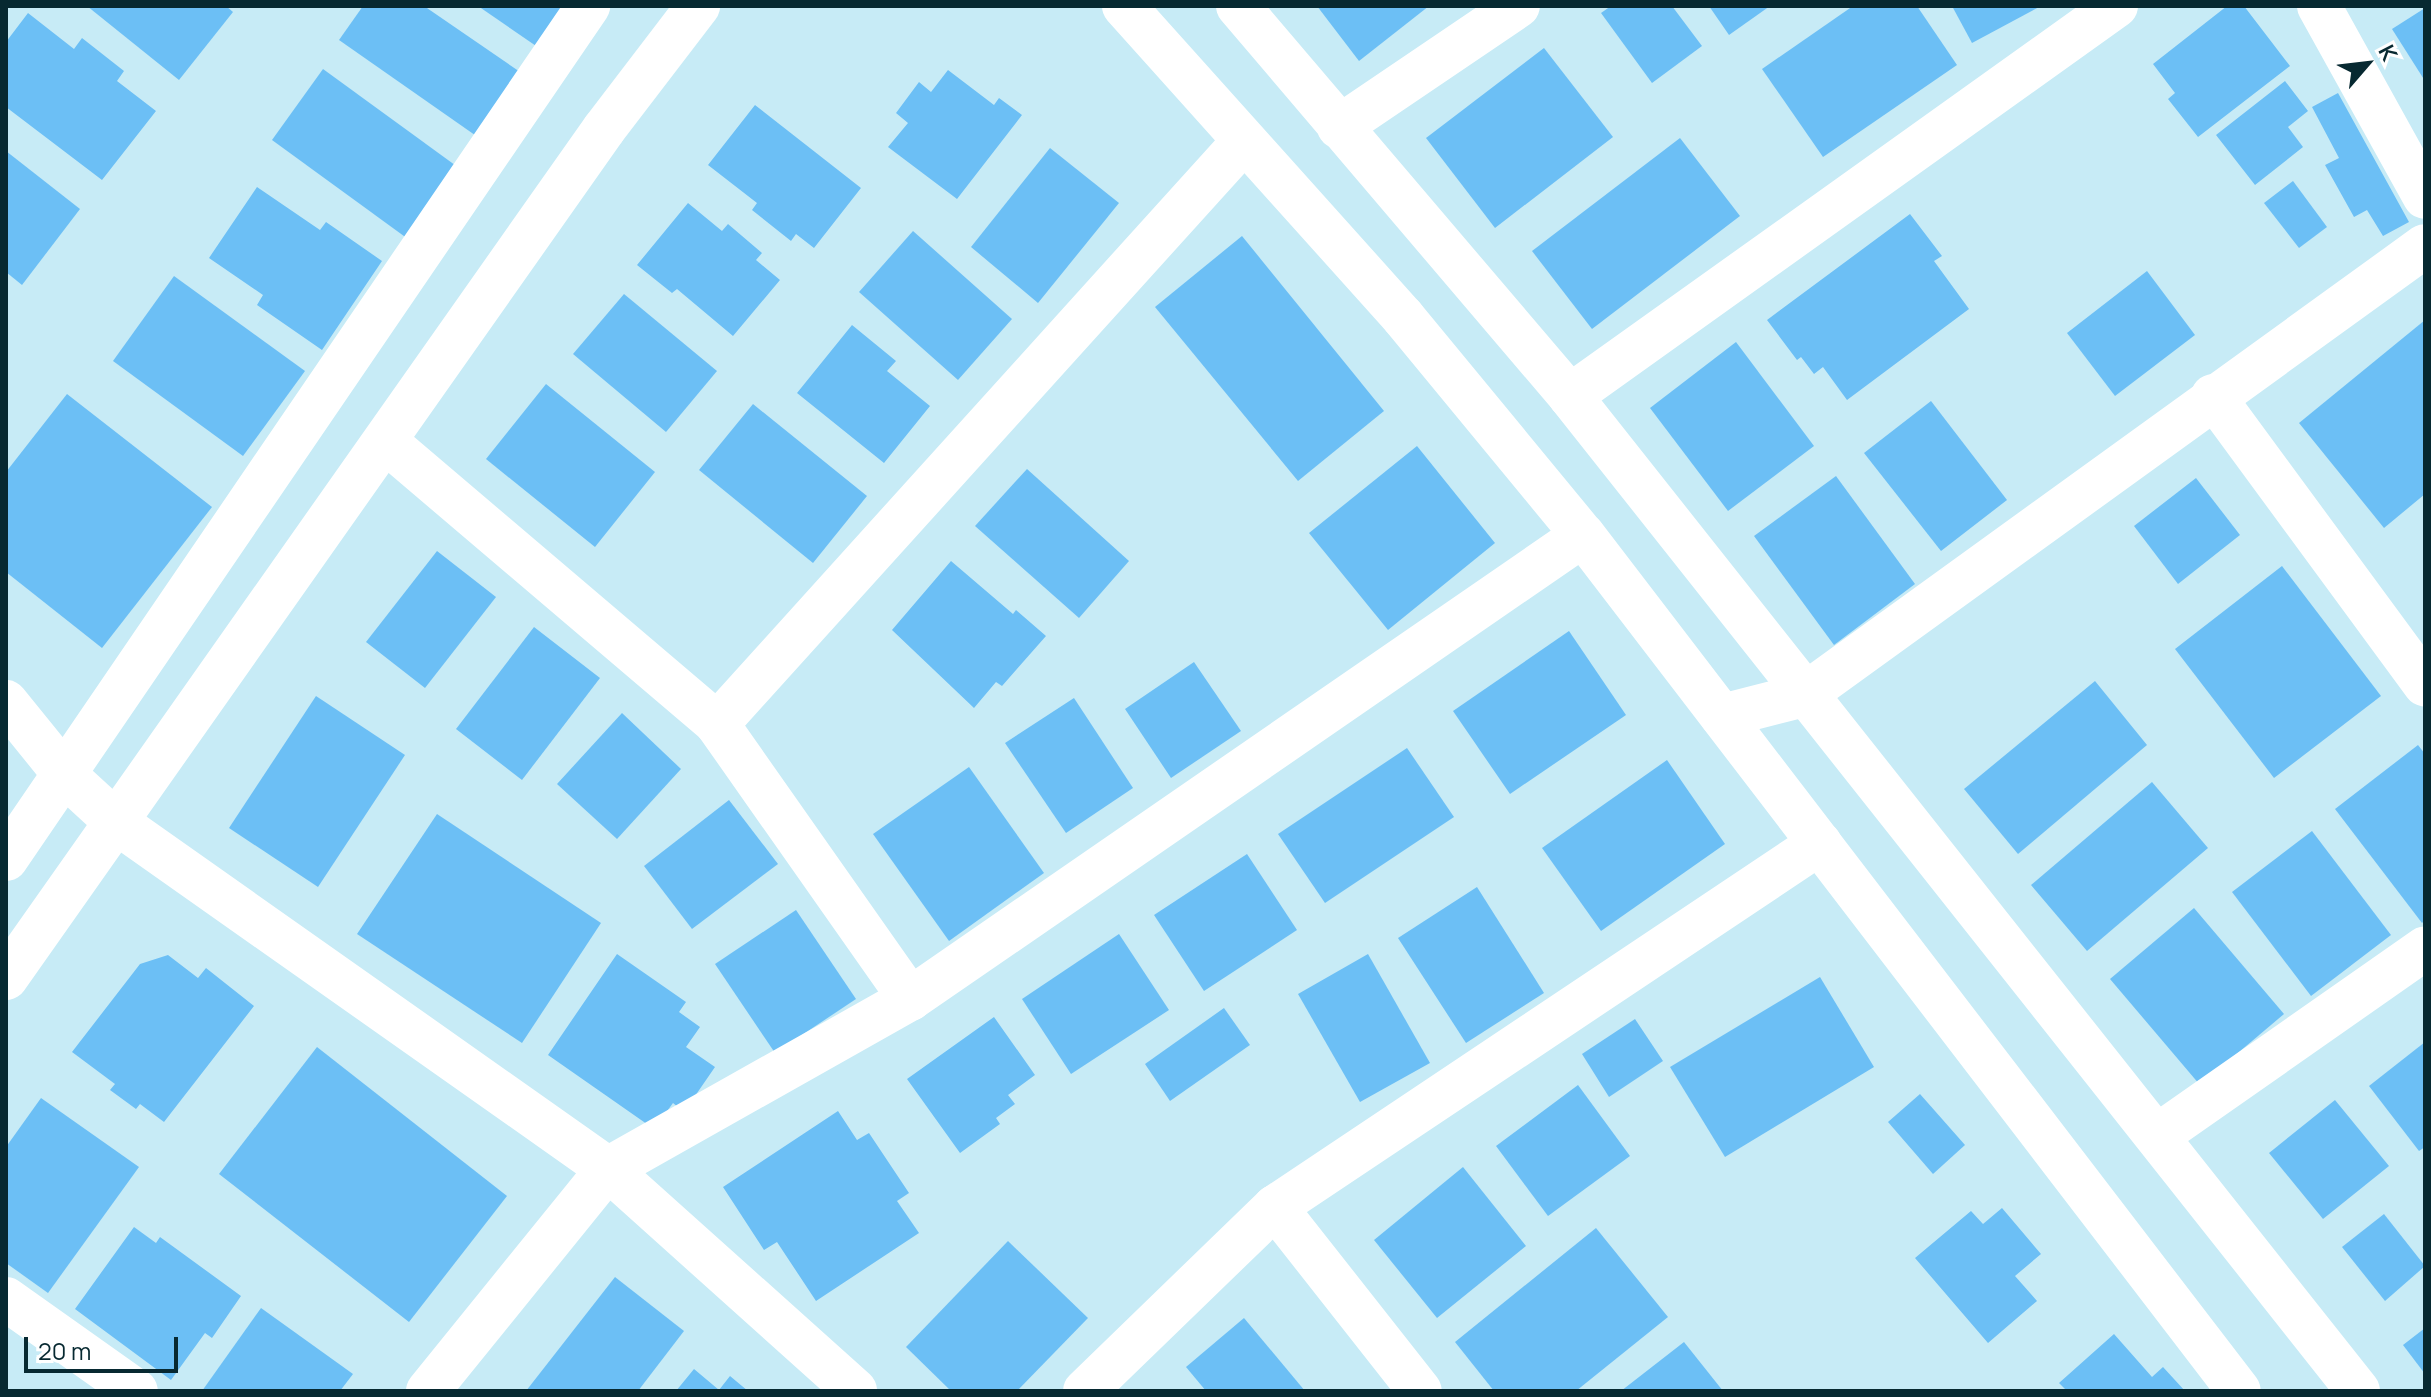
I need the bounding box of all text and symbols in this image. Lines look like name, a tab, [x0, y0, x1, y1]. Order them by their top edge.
north arrow	[2327, 24, 2407, 104]
text: K	[2372, 39, 2405, 66]
scale bar	[28, 1321, 182, 1371]
text: 20 m	[38, 1334, 91, 1367]

